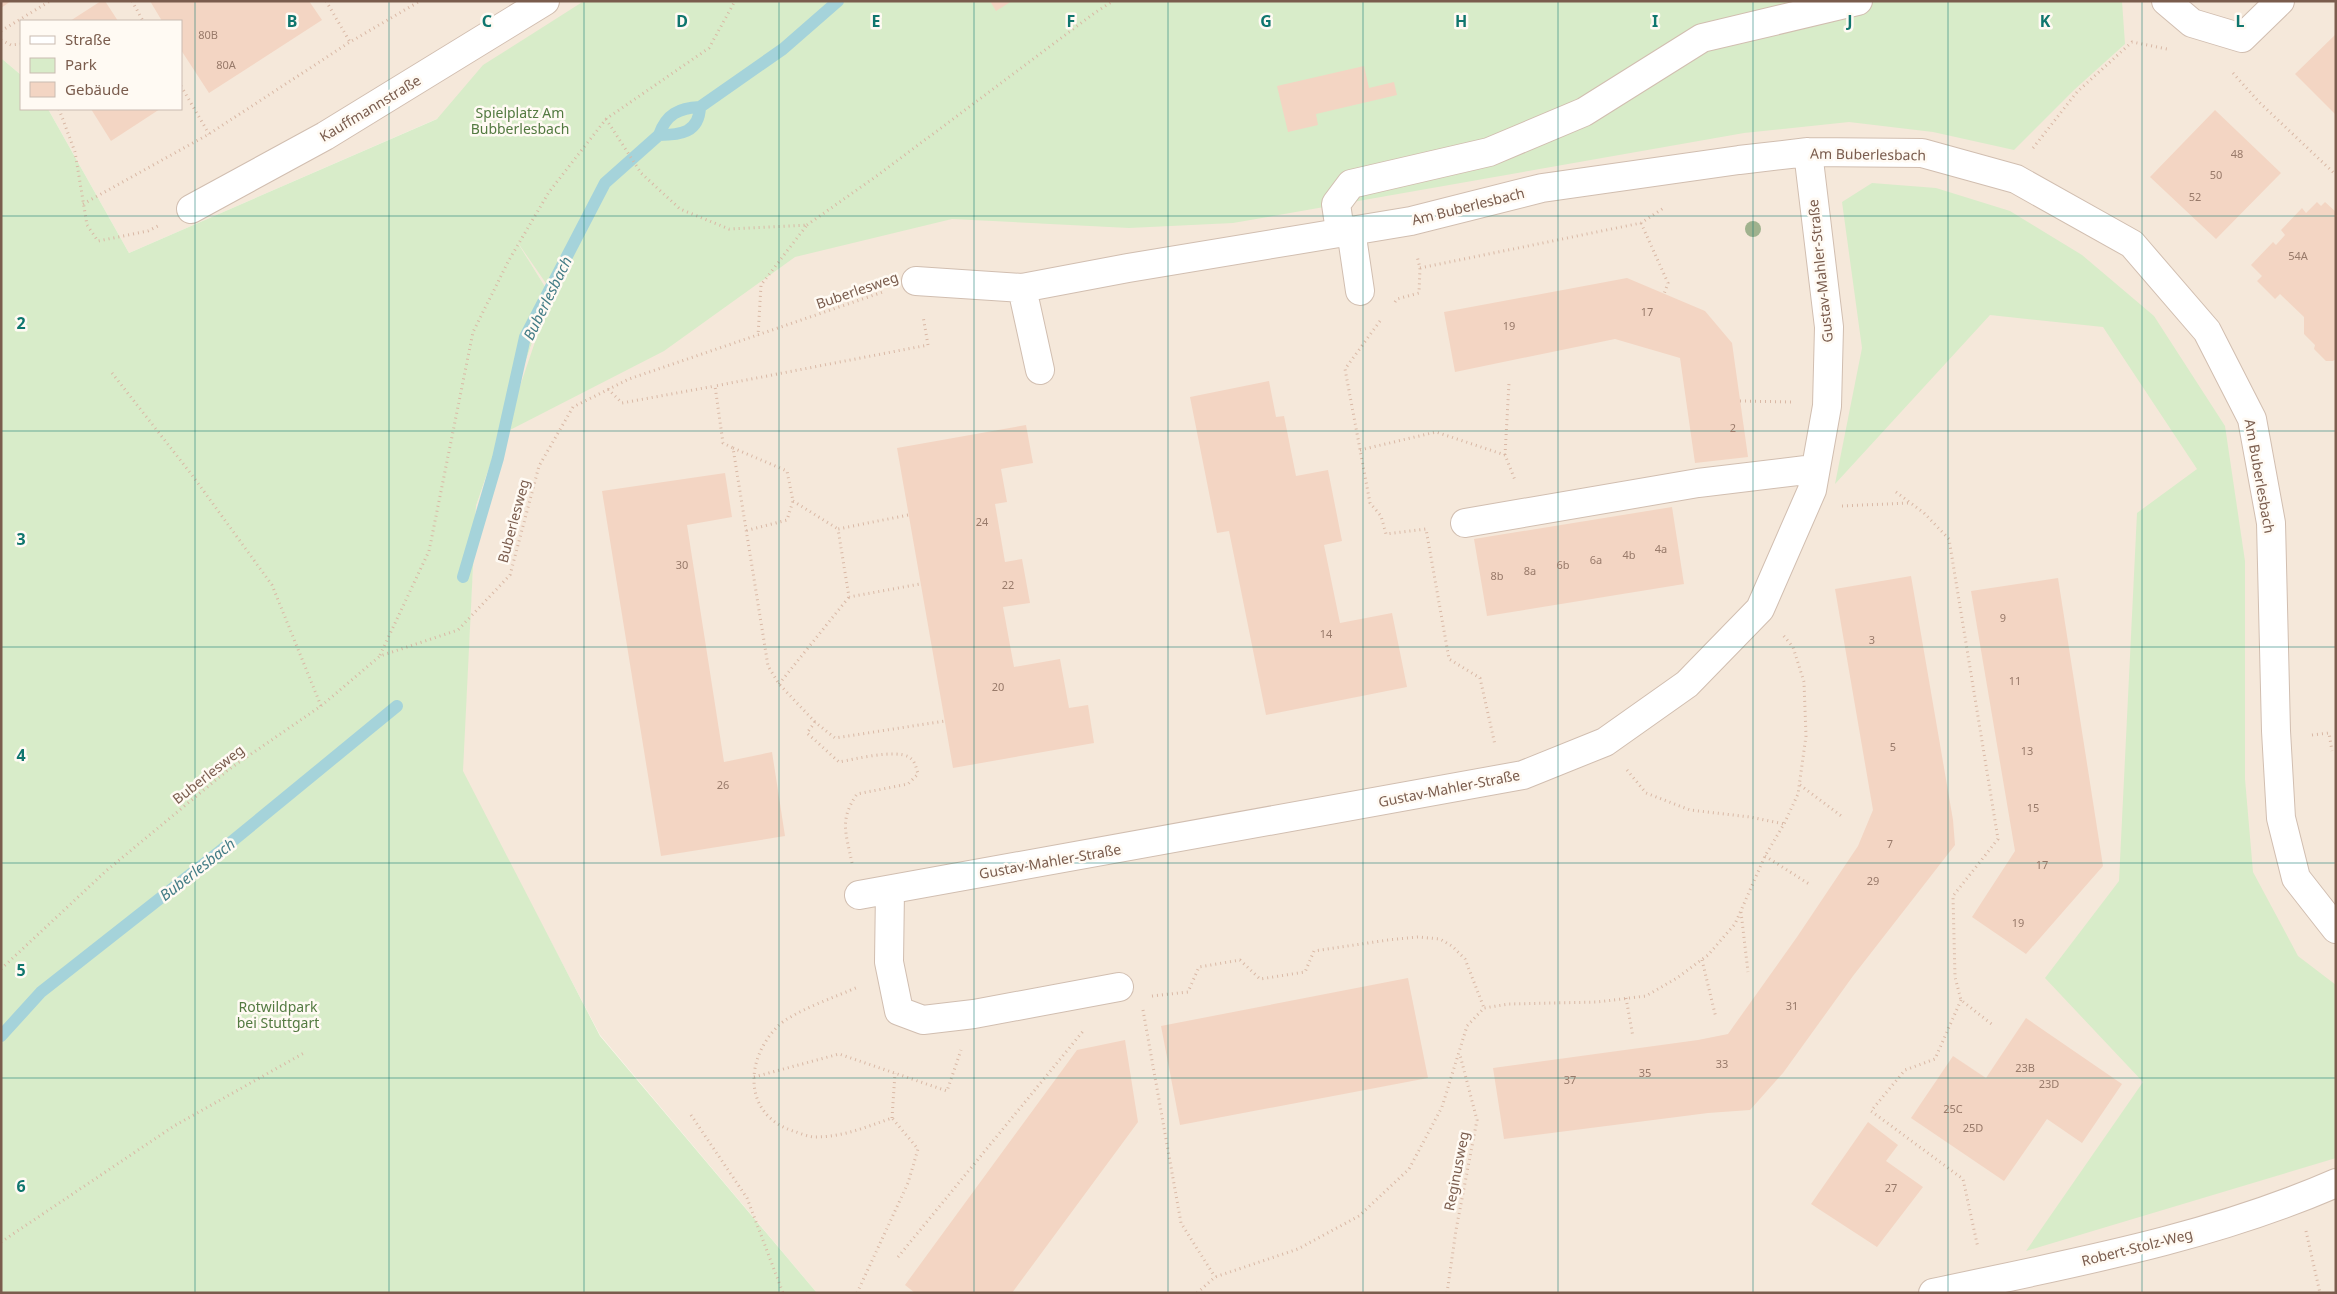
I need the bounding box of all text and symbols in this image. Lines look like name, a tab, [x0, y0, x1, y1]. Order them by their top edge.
text: B	[287, 10, 297, 32]
text: C	[482, 10, 492, 32]
text: D	[676, 10, 688, 32]
text: E	[872, 10, 881, 32]
text: F	[1067, 10, 1075, 32]
text: G	[1260, 10, 1272, 32]
text: H	[1455, 10, 1467, 32]
text: I	[1652, 10, 1658, 32]
text: J	[1845, 10, 1853, 32]
text: K	[2040, 10, 2051, 32]
text: L	[2236, 10, 2245, 32]
legend	[20, 20, 182, 110]
house number: 80B	[198, 27, 218, 42]
text: Straße	[65, 29, 111, 49]
text: Park	[65, 54, 97, 74]
house number: 80A	[216, 57, 237, 72]
street label: Kauffmannstraße	[316, 70, 424, 146]
text: Gebäude	[65, 79, 129, 99]
park label: Spielplatz Am Bubberlesbach	[471, 103, 569, 138]
street label: Am Buberlesbach	[1810, 143, 1926, 165]
house number: 48	[2231, 146, 2243, 161]
house number: 50	[2210, 167, 2222, 182]
street label: Am Buberlesbach	[1410, 183, 1526, 229]
house number: 52	[2189, 189, 2201, 204]
street label: Gustav-Mahler-Straße	[1803, 198, 1837, 344]
house number: 54A	[2288, 248, 2309, 263]
water label: Buberlesbach	[518, 253, 576, 343]
street label: Buberlesweg	[813, 267, 901, 313]
house number: 17	[1641, 304, 1653, 319]
text: 2	[16, 312, 26, 334]
house number: 19	[1503, 318, 1515, 333]
street label: Am Buberlesbach	[2241, 417, 2279, 535]
house number: 2	[1730, 420, 1736, 435]
street label: Buberlesweg	[493, 477, 533, 565]
house number: 24	[976, 514, 989, 529]
text: 3	[16, 528, 26, 550]
house number: 4a	[1655, 541, 1667, 556]
house number: 4b	[1622, 547, 1636, 562]
house number: 6a	[1590, 552, 1602, 567]
house number: 30	[676, 557, 688, 572]
house number: 6b	[1556, 557, 1570, 572]
house number: 8a	[1524, 563, 1536, 578]
house number: 8b	[1490, 568, 1504, 583]
house number: 22	[1002, 577, 1014, 592]
house number: 9	[2000, 610, 2006, 625]
house number: 14	[1320, 626, 1333, 641]
house number: 3	[1869, 632, 1875, 647]
house number: 11	[2009, 673, 2021, 688]
house number: 20	[992, 679, 1004, 694]
house number: 5	[1890, 739, 1896, 754]
street label: Buberlesweg	[168, 740, 248, 808]
house number: 13	[2021, 743, 2033, 758]
text: 4	[16, 744, 26, 766]
street label: Gustav-Mahler-Straße	[1377, 765, 1522, 811]
house number: 26	[717, 777, 729, 792]
house number: 15	[2027, 800, 2039, 815]
water label: Buberlesbach	[155, 833, 239, 905]
house number: 7	[1887, 836, 1893, 851]
street label: Gustav-Mahler-Straße	[977, 839, 1123, 883]
house number: 17	[2036, 857, 2048, 872]
house number: 29	[1867, 873, 1879, 888]
house number: 19	[2012, 915, 2024, 930]
text: 5	[16, 959, 26, 981]
park label: Rotwildpark bei Stuttgart	[237, 997, 319, 1032]
house number: 31	[1786, 998, 1798, 1013]
house number: 33	[1716, 1056, 1728, 1071]
house number: 23B	[2015, 1060, 2035, 1075]
house number: 35	[1639, 1065, 1651, 1080]
house number: 37	[1564, 1072, 1576, 1087]
house number: 23D	[2039, 1076, 2059, 1091]
house number: 25C	[1943, 1101, 1963, 1116]
house number: 25D	[1963, 1120, 1983, 1135]
street label: Reginusweg	[1439, 1130, 1473, 1212]
text: 6	[16, 1175, 26, 1197]
house number: 27	[1885, 1180, 1897, 1195]
street label: Robert-Stolz-Weg	[2079, 1224, 2195, 1270]

